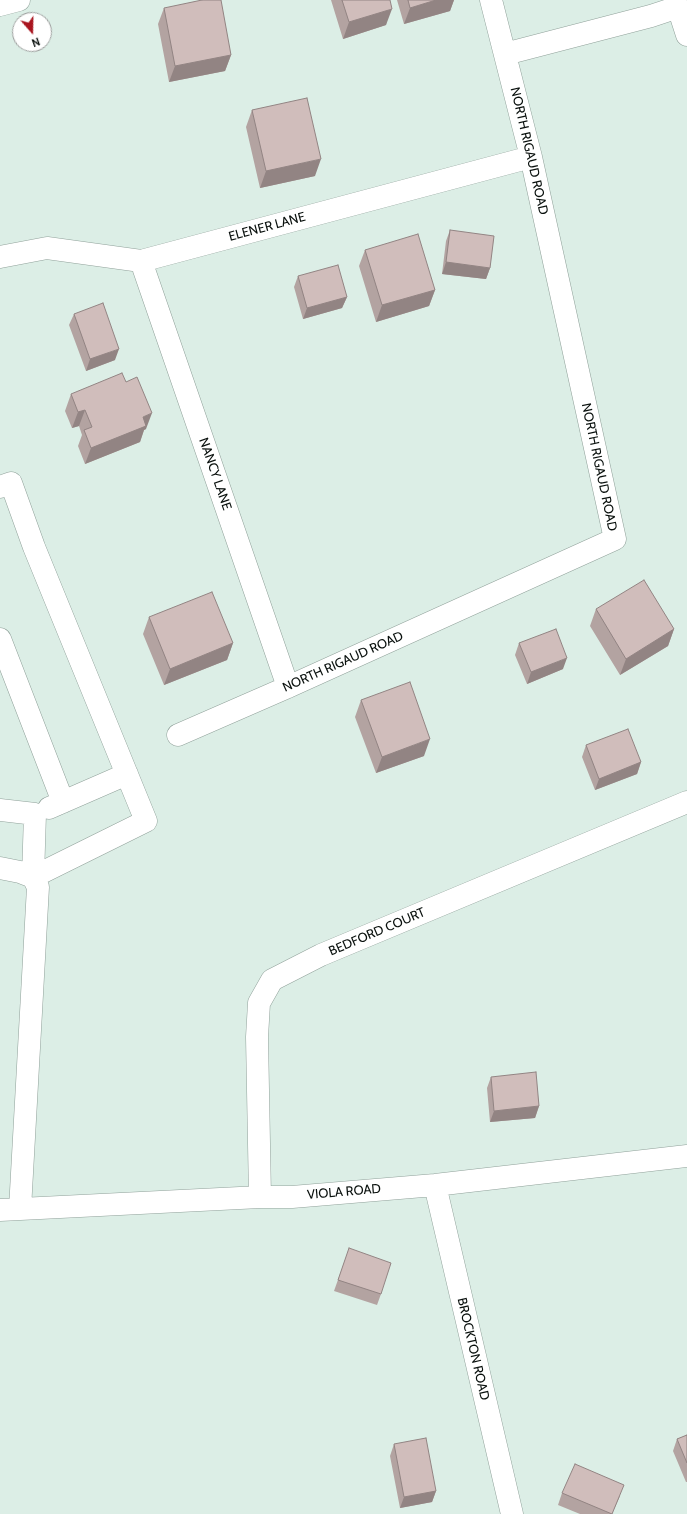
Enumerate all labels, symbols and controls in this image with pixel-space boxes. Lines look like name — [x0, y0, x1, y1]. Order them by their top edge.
north arrow — [12, 12, 52, 52]
text: N — [30, 34, 42, 50]
street label: NORTH RIGAUD ROAD — [507, 86, 551, 216]
street label: ELENER LANE — [227, 209, 307, 245]
street label: NORTH RIGAUD ROAD — [578, 402, 620, 532]
street label: NANCY LANE — [195, 436, 235, 512]
street label: NORTH RIGAUD ROAD — [280, 628, 406, 696]
street label: BEDFORD COURT — [326, 905, 428, 959]
street label: VIOLA ROAD — [307, 1181, 381, 1203]
street label: BROCKTON ROAD — [454, 1296, 492, 1402]

